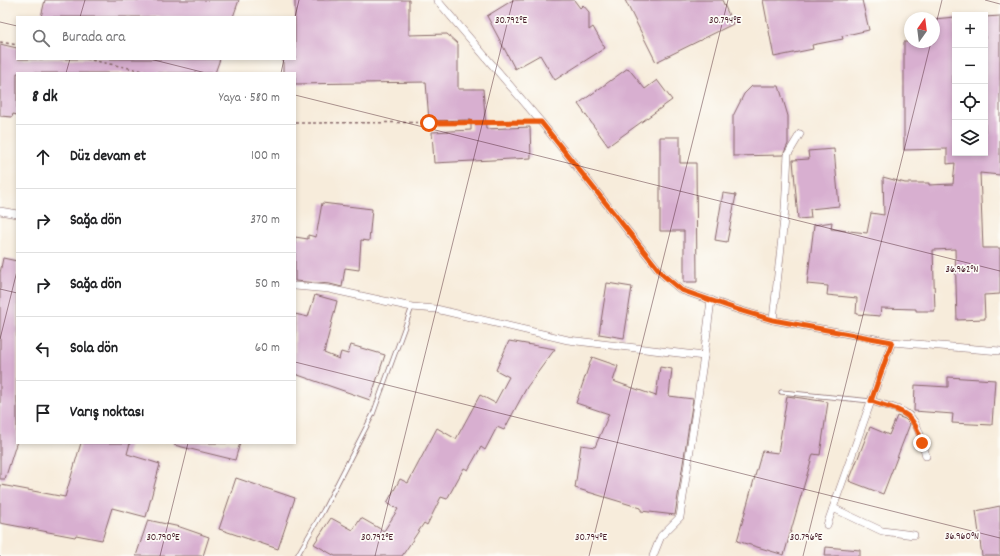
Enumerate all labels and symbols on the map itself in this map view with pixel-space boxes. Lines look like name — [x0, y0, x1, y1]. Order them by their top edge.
north arrow — [904, 12, 940, 48]
text: 30.792°E — [495, 14, 527, 28]
text: 30.794°E — [709, 14, 741, 28]
route start — [420, 114, 438, 132]
text: 36.962°N — [946, 263, 979, 277]
route end — [913, 434, 931, 452]
text: 36.960°N — [945, 530, 979, 544]
text: 30.790°E — [146, 531, 180, 545]
text: 30.792°E — [361, 531, 393, 545]
text: 30.794°E — [575, 531, 607, 545]
text: 30.796°E — [790, 531, 823, 545]

